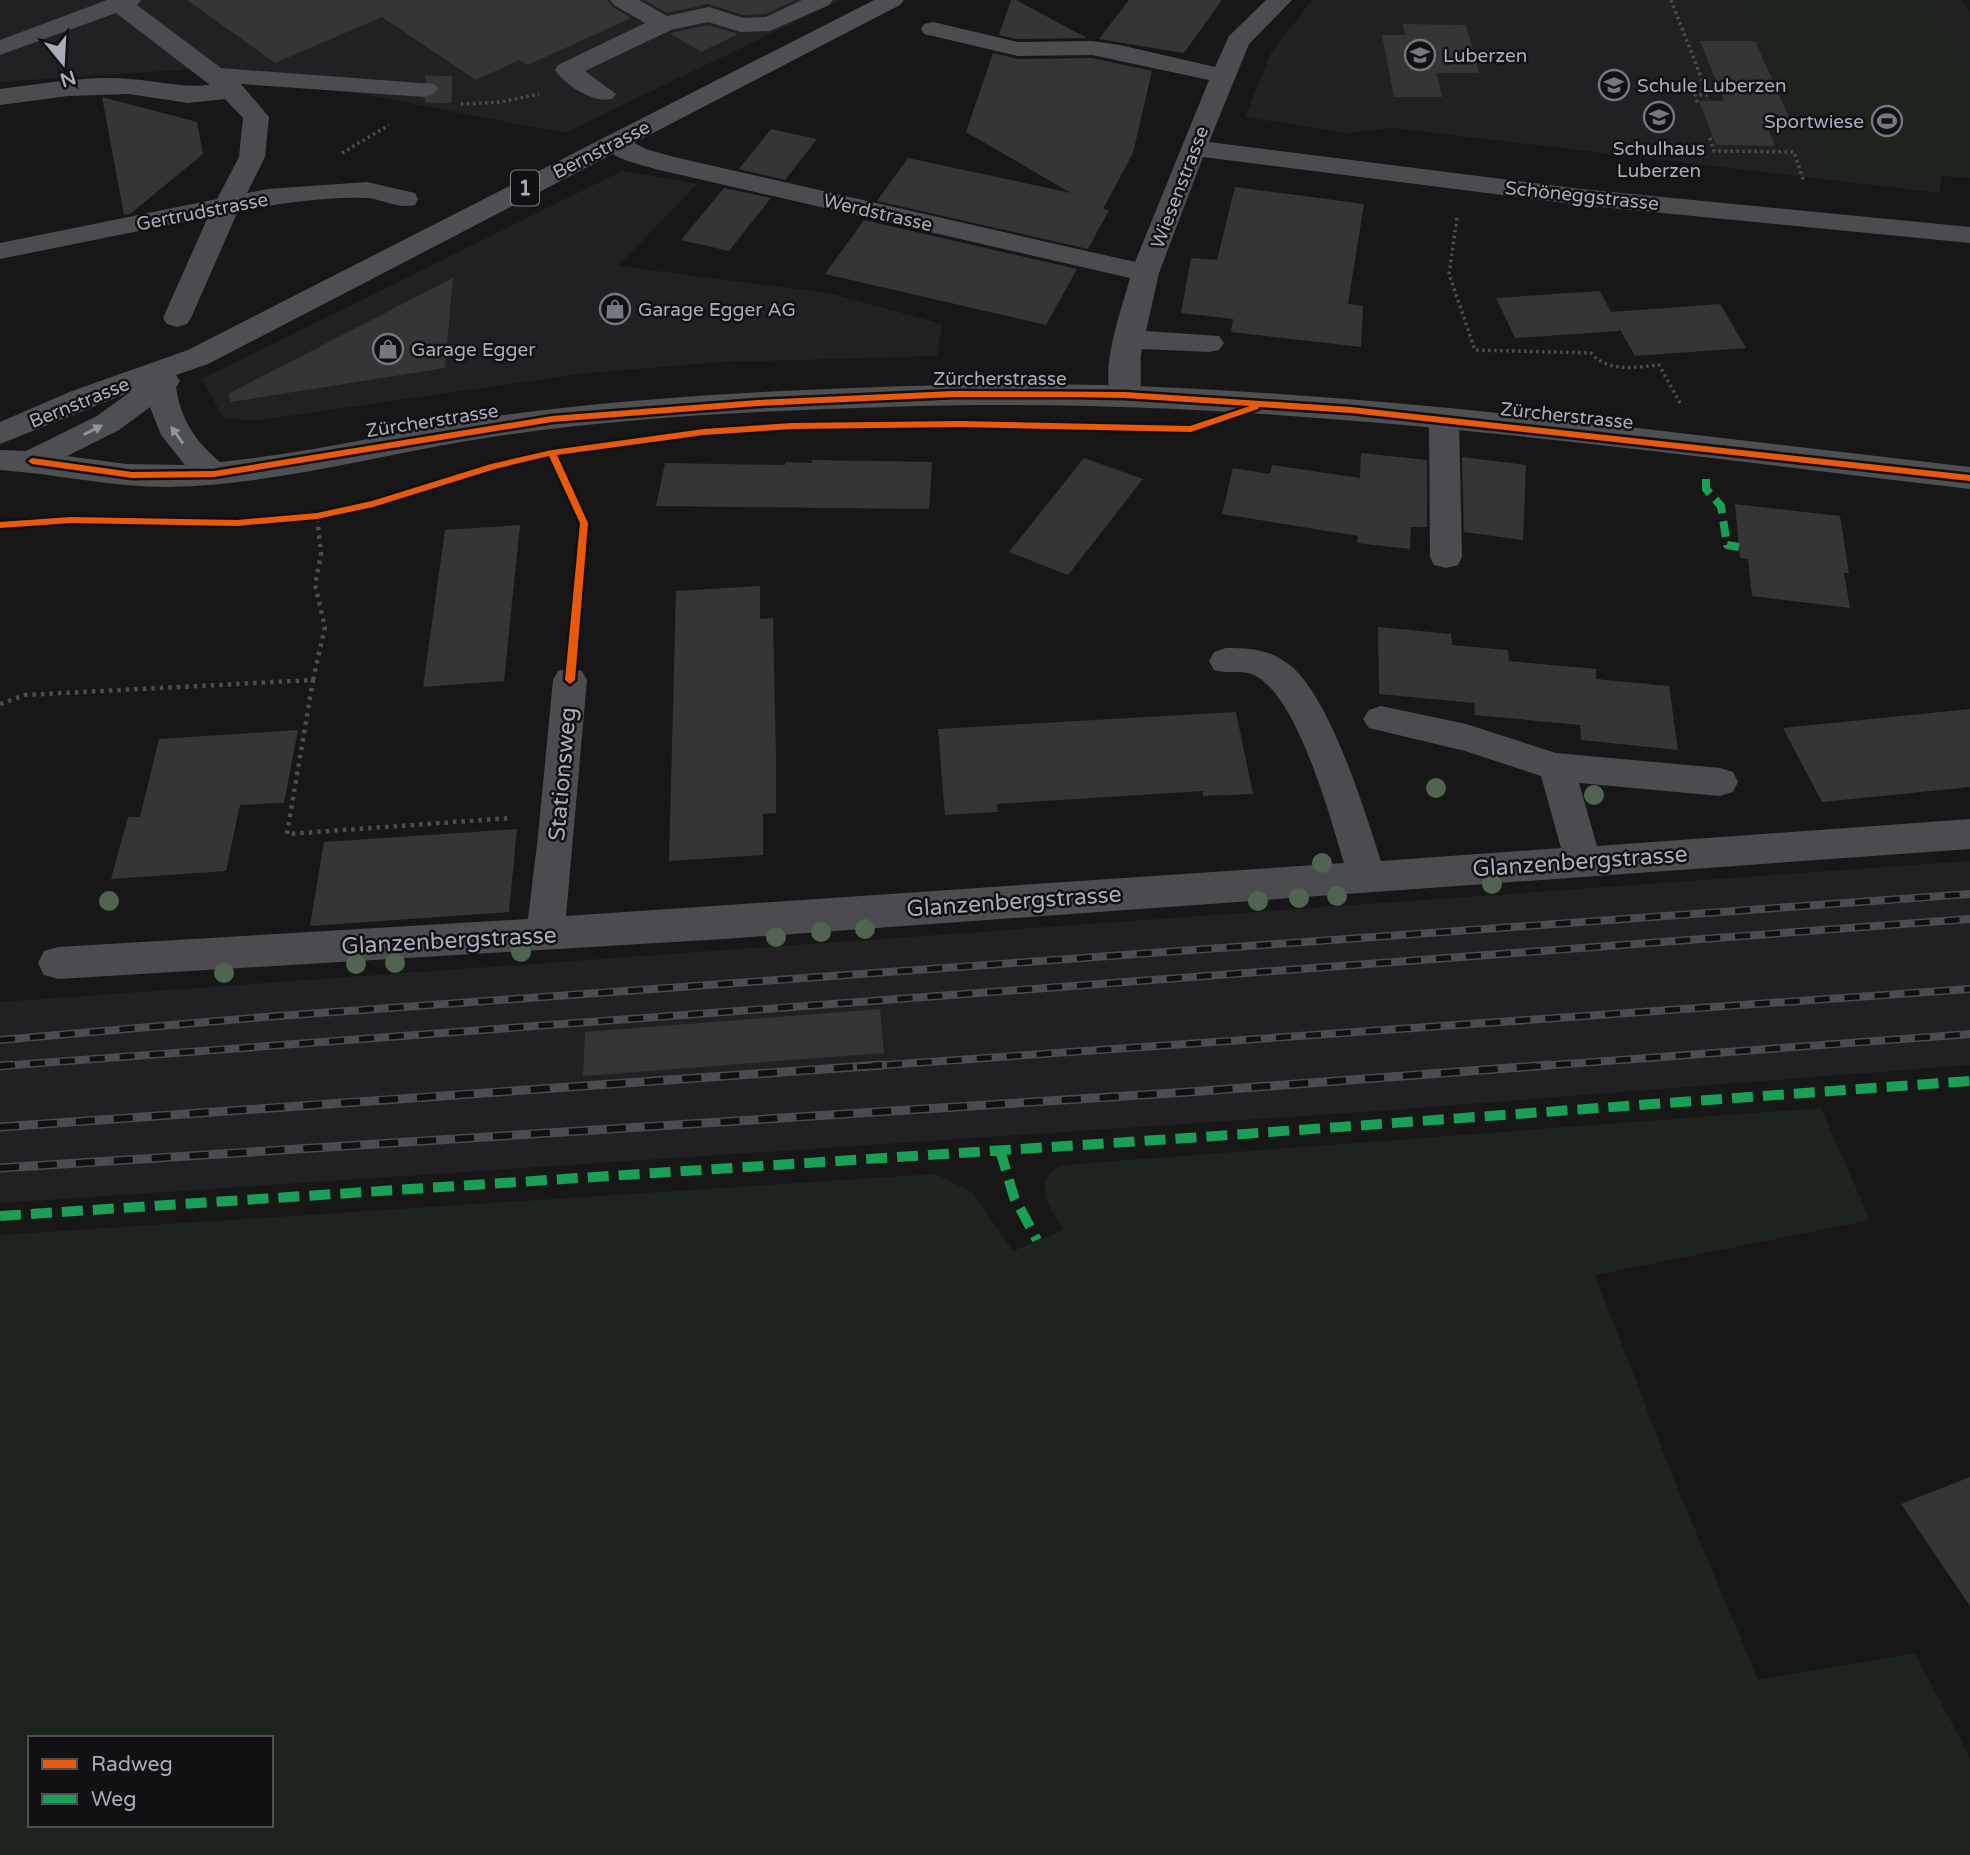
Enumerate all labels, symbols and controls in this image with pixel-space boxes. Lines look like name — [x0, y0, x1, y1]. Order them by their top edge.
north arrow — [28, 28, 98, 98]
school or university icon: Luberzen — [1403, 38, 1437, 72]
place label: Luberzen — [1443, 45, 1527, 67]
text: N — [57, 65, 79, 91]
school or university icon: Schule Luberzen — [1597, 68, 1631, 102]
place label: Schule Luberzen — [1637, 75, 1787, 97]
school or university icon: Schulhaus Luberzen — [1642, 100, 1676, 134]
sports icon: Sportwiese — [1870, 104, 1904, 138]
place label: Sportwiese — [1764, 111, 1864, 133]
street label: Bernstrasse — [549, 116, 654, 184]
street label: Wiesenstrasse — [1147, 123, 1213, 252]
place label: Schulhaus Luberzen — [1613, 138, 1705, 182]
road number: 1 — [511, 170, 539, 206]
street label: Schöneggstrasse — [1504, 177, 1660, 215]
street label: Gertrudstrasse — [134, 188, 270, 236]
street label: Werdstrasse — [821, 190, 934, 236]
shop icon: Garage Egger AG — [598, 292, 632, 326]
place label: Garage Egger AG — [638, 299, 796, 321]
shop icon: Garage Egger — [371, 332, 405, 366]
place label: Garage Egger — [411, 339, 536, 361]
street label: Zürcherstrasse — [933, 368, 1067, 390]
street label: Bernstrasse — [26, 373, 133, 433]
street label: Zürcherstrasse — [1499, 398, 1635, 434]
street label: Zürcherstrasse — [364, 400, 500, 442]
one-way arrow — [83, 425, 103, 436]
one-way arrow — [170, 426, 184, 444]
street label: Stationsweg — [543, 706, 583, 842]
street label: Glanzenbergstrasse — [1472, 841, 1689, 883]
street label: Glanzenbergstrasse — [906, 881, 1123, 923]
street label: Glanzenbergstrasse — [341, 921, 557, 961]
legend — [28, 1736, 273, 1827]
text: Radweg — [91, 1752, 173, 1777]
text: Weg — [91, 1787, 136, 1812]

